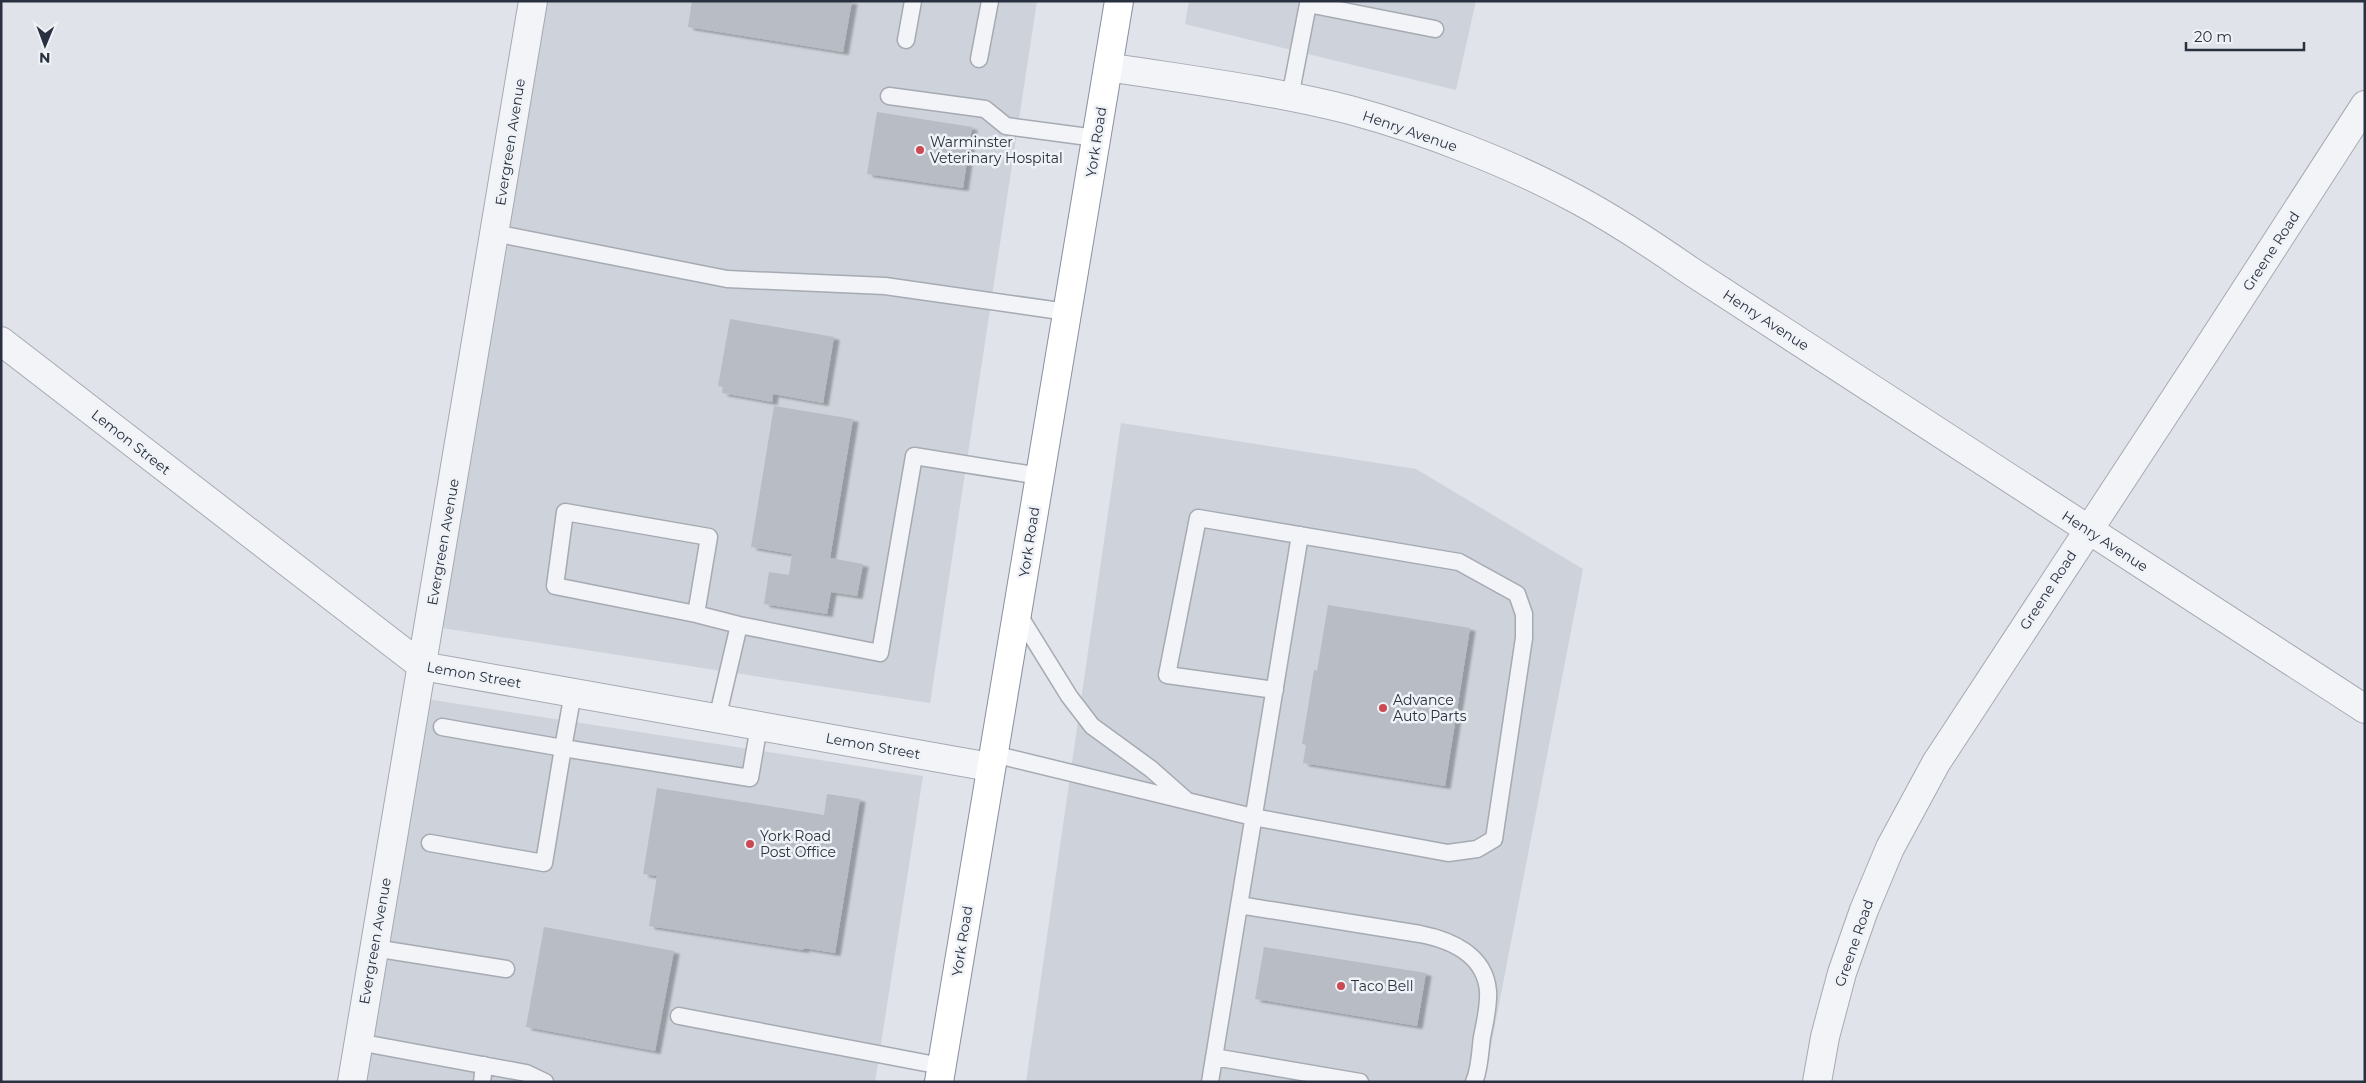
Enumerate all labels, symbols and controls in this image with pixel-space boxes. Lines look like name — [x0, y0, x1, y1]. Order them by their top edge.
north arrow — [20, 20, 70, 70]
scale bar — [2186, 20, 2304, 52]
text: 20 m — [2194, 27, 2232, 46]
text: N — [39, 49, 51, 67]
street label: Evergreen Avenue — [491, 77, 529, 207]
street label: York Road — [1082, 106, 1110, 178]
street label: Henry Avenue — [1360, 106, 1460, 156]
place label: Warminster Veterinary Hospital — [930, 133, 1063, 167]
marker: Warminster Veterinary Hospital — [914, 144, 926, 156]
street label: Greene Road — [2239, 208, 2303, 294]
street label: Henry Avenue — [1720, 286, 1812, 354]
street label: Lemon Street — [88, 405, 174, 479]
street label: Evergreen Avenue — [423, 477, 463, 607]
street label: York Road — [1015, 506, 1043, 578]
street label: Henry Avenue — [2059, 507, 2151, 575]
street label: Greene Road — [2016, 547, 2080, 633]
street label: Lemon Street — [425, 658, 523, 692]
place label: Advance Auto Parts — [1393, 691, 1467, 725]
marker: Advance Auto Parts — [1377, 702, 1389, 714]
street label: Lemon Street — [824, 729, 922, 763]
place label: York Road Post Office — [760, 827, 836, 861]
marker: York Road Post Office — [744, 838, 756, 850]
street label: Evergreen Avenue — [355, 876, 395, 1006]
street label: Greene Road — [1831, 897, 1877, 989]
street label: York Road — [948, 905, 976, 977]
place label: Taco Bell — [1351, 977, 1414, 995]
marker: Taco Bell — [1335, 980, 1347, 992]

